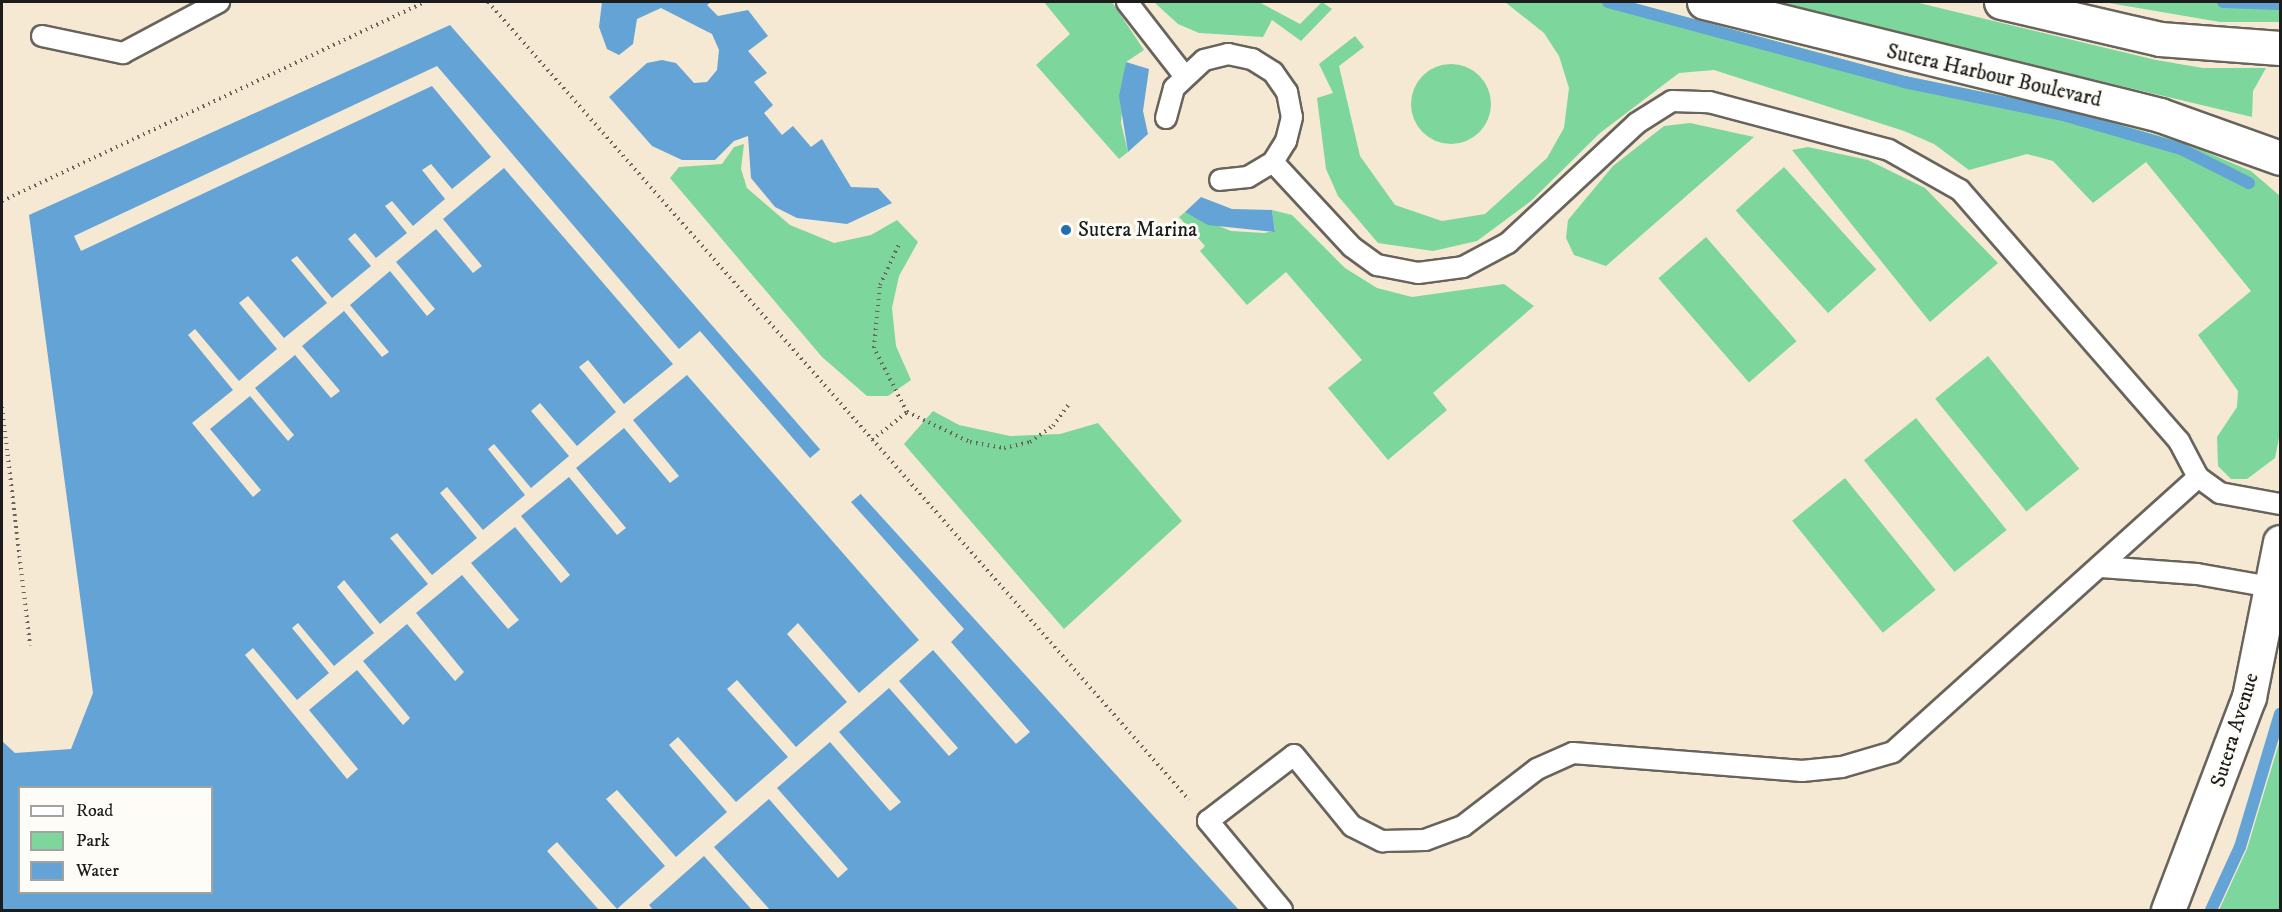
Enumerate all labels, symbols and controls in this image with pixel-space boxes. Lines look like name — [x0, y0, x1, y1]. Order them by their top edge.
street label: Sutera Harbour Boulevard — [1884, 39, 2104, 113]
place label: Sutera Marina — [1078, 217, 1197, 243]
marker: Sutera Marina — [1059, 223, 1073, 237]
street label: Sutera Avenue — [2206, 670, 2264, 790]
legend — [18, 786, 213, 894]
text: Road — [76, 800, 113, 822]
text: Park — [76, 830, 110, 852]
text: Water — [76, 860, 119, 882]

